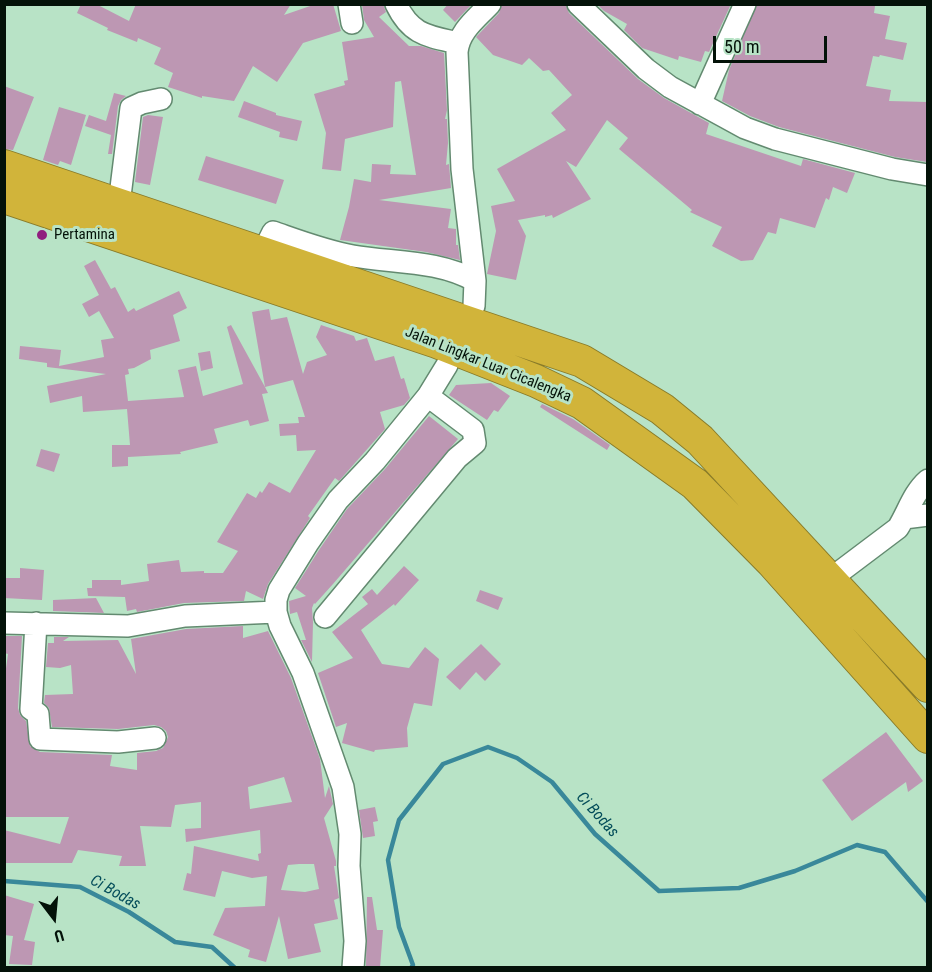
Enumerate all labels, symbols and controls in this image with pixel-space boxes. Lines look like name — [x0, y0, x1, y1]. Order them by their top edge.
scale bar — [716, 24, 830, 62]
text: 50 m — [724, 36, 759, 57]
place label: Pertamina — [54, 226, 115, 244]
marker: Pertamina — [35, 228, 49, 242]
street label: Jalan Lingkar Luar Cicalengka — [402, 323, 574, 407]
water label: Ci Bodas — [572, 788, 622, 842]
water label: Ci Bodas — [87, 871, 143, 915]
north arrow — [24, 888, 84, 948]
text: U — [52, 925, 66, 946]

